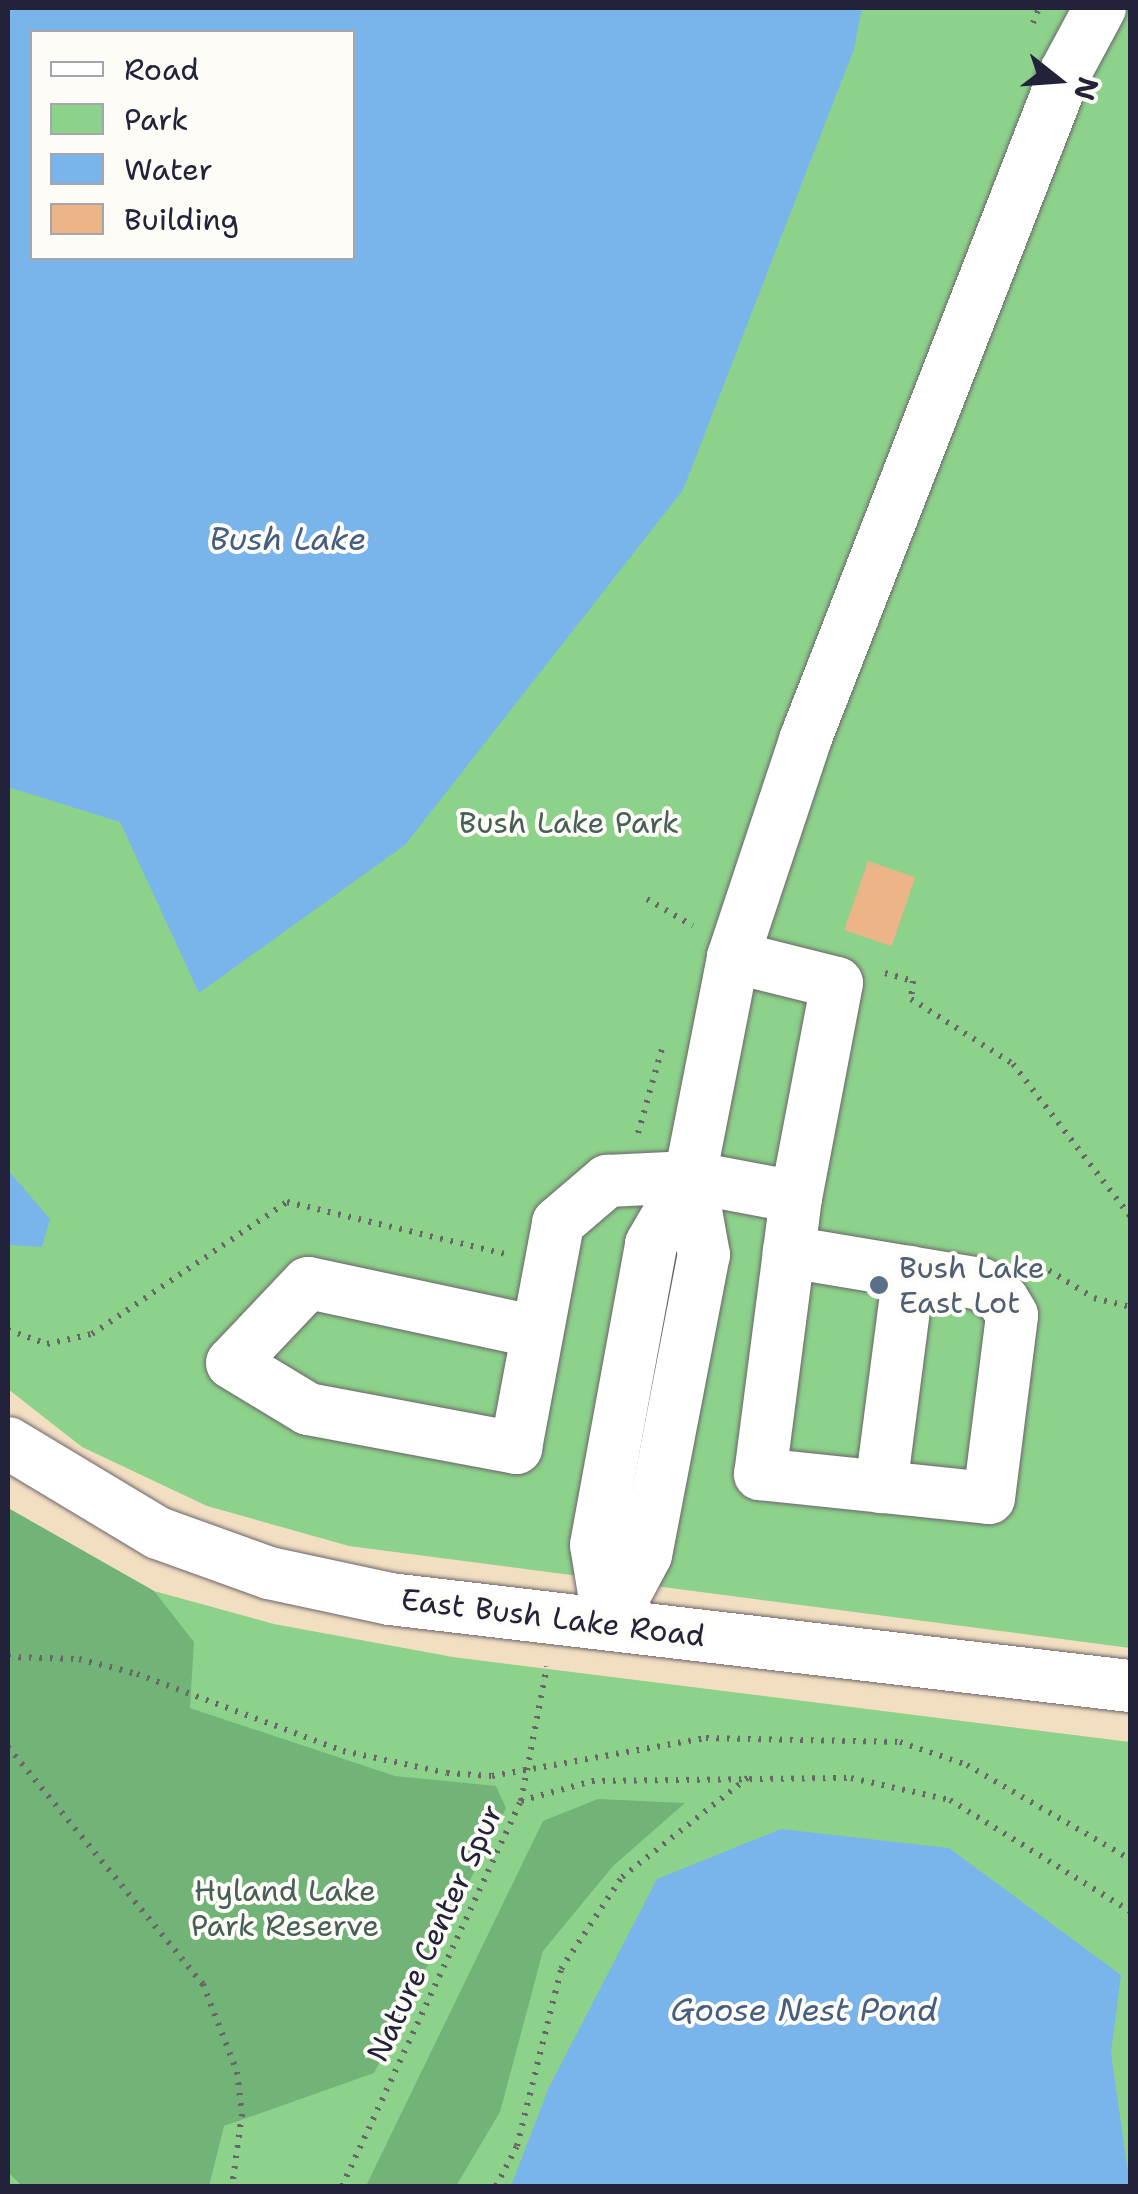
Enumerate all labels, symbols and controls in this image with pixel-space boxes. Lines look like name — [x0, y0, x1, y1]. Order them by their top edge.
legend — [30, 30, 355, 260]
north arrow — [1008, 30, 1108, 130]
text: Road — [124, 49, 199, 90]
text: N — [1065, 73, 1108, 105]
text: Park — [124, 99, 188, 140]
text: Water — [124, 149, 213, 190]
text: Building — [124, 199, 239, 240]
water label: Bush Lake — [210, 520, 366, 558]
park label: Bush Lake Park — [459, 805, 679, 841]
place label: Bush Lake East Lot — [899, 1250, 1045, 1320]
marker: Bush Lake East Lot — [868, 1274, 890, 1296]
street label: East Bush Lake Road — [399, 1582, 707, 1654]
street label: Nature Center Spur — [360, 1799, 510, 2067]
park label: Hyland Lake Park Reserve — [191, 1873, 379, 1944]
water label: Goose Nest Pond — [671, 1991, 937, 2029]

